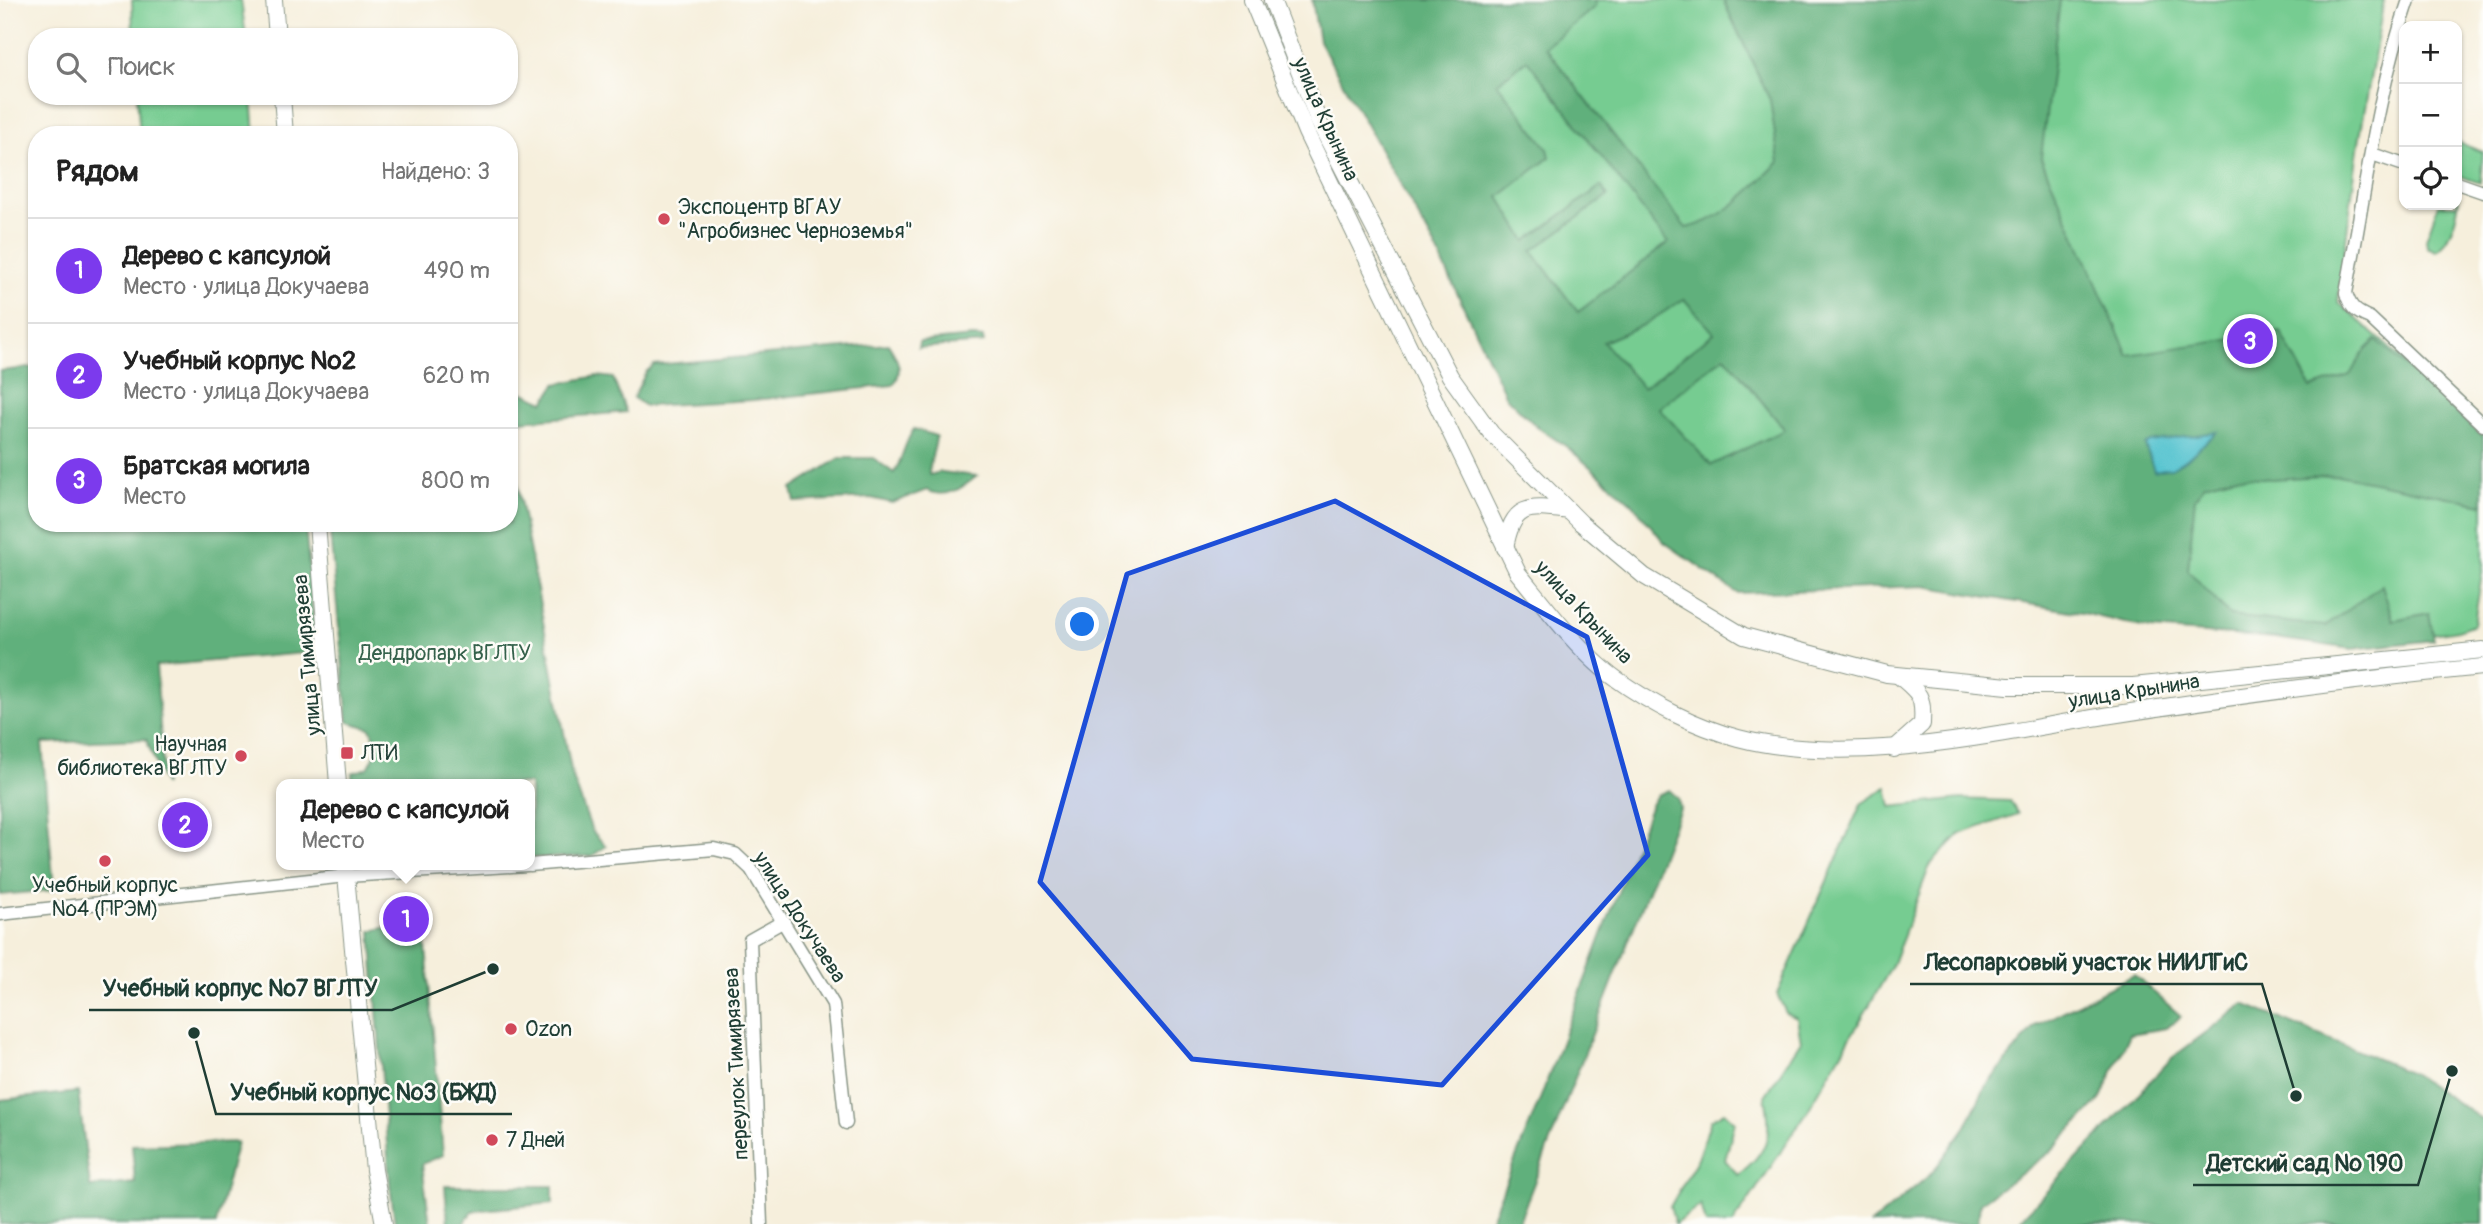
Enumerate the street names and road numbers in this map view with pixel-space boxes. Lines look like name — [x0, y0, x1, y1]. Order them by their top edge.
street label: улица Крынина — [1286, 52, 1365, 185]
street label: улица Крынина — [1528, 554, 1639, 670]
street label: улица Тимирязева — [287, 573, 328, 738]
street label: улица Крынина — [2066, 668, 2202, 715]
street label: улица Докучаева — [746, 846, 852, 988]
street label: переулок Тимирязева — [718, 967, 755, 1161]

